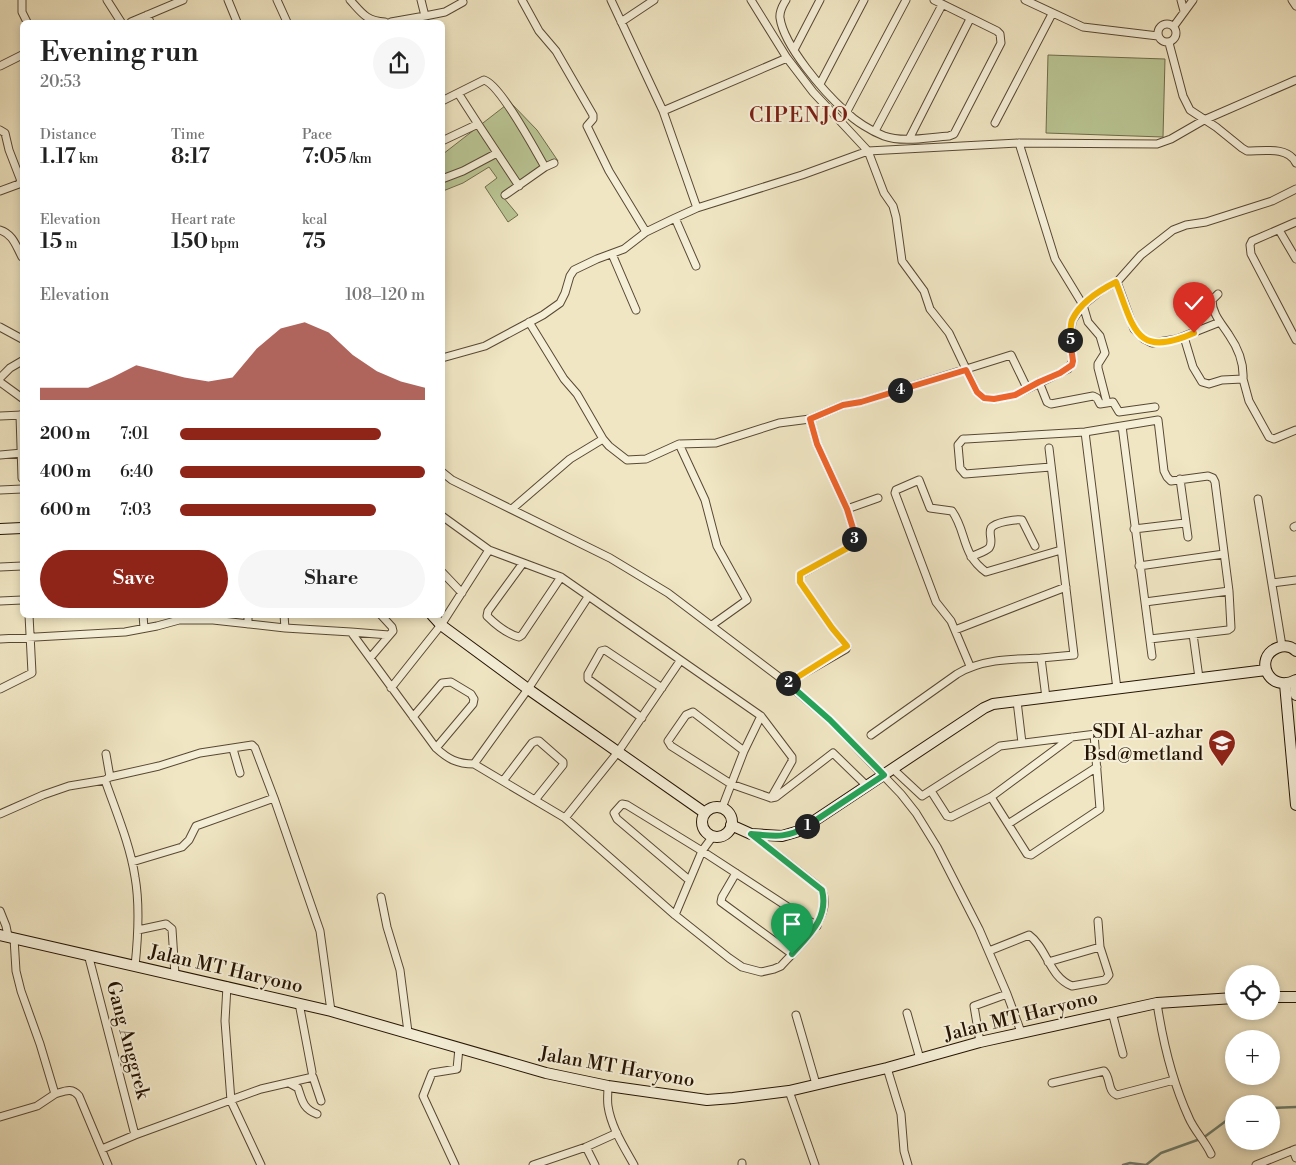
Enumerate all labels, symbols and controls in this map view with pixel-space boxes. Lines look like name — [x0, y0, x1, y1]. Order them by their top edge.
text: Evening run — [40, 35, 199, 70]
button: share — [373, 37, 425, 89]
text: 20:53 — [40, 72, 81, 92]
district label: CIPENJO — [749, 103, 849, 129]
text: Distance — [40, 126, 97, 144]
text: Time — [171, 126, 205, 144]
text: Pace — [302, 126, 332, 144]
text: 1.17 — [40, 144, 76, 170]
text: 8:17 — [171, 144, 210, 170]
text: 7:05 — [302, 144, 347, 170]
text: km — [76, 150, 98, 168]
text: /km — [347, 150, 372, 168]
text: Elevation — [40, 211, 101, 229]
text: Heart rate — [171, 211, 236, 229]
text: kcal — [302, 211, 327, 229]
text: 15 — [40, 229, 62, 255]
text: 150 — [171, 229, 208, 255]
text: 75 — [302, 229, 326, 255]
text: m — [62, 235, 77, 253]
text: bpm — [208, 235, 239, 253]
pin — [1173, 282, 1215, 333]
text: Elevation — [40, 285, 109, 305]
text: 108–120 m — [345, 285, 425, 305]
icon: check — [1180, 289, 1208, 317]
pin: 5 — [1058, 328, 1082, 352]
text: 5 — [1066, 331, 1075, 349]
pin: 4 — [888, 378, 912, 402]
text: 4 — [896, 381, 905, 399]
text: 200 m — [40, 424, 90, 444]
text: 7:01 — [120, 424, 149, 444]
text: 400 m — [40, 462, 91, 482]
text: 6:40 — [120, 462, 153, 482]
text: 600 m — [40, 500, 90, 520]
text: 7:03 — [120, 500, 151, 520]
pin: 3 — [842, 526, 866, 552]
text: 3 — [850, 530, 859, 548]
button: Save — [40, 550, 228, 608]
button: Share — [238, 550, 425, 608]
pin: 2 — [776, 670, 800, 696]
text: 2 — [784, 674, 793, 692]
place label: SDI Al-azhar Bsd@metland — [1083, 720, 1203, 766]
school or university icon: SDI Al-azhar Bsd@metland — [1207, 728, 1237, 767]
pin: 1 — [794, 814, 820, 838]
text: 1 — [804, 817, 811, 835]
pin — [771, 903, 813, 954]
icon: arrive — [778, 910, 806, 938]
street label: Jalan MT Haryono — [146, 939, 305, 998]
map controls — [1225, 965, 1280, 1150]
button: locate — [1225, 965, 1280, 1020]
street label: Gang Anggrek — [101, 979, 155, 1102]
street label: Jalan MT Haryono — [941, 985, 1100, 1047]
button: + — [1225, 1030, 1280, 1085]
street label: Jalan MT Haryono — [536, 1041, 697, 1092]
button: − — [1225, 1095, 1280, 1150]

